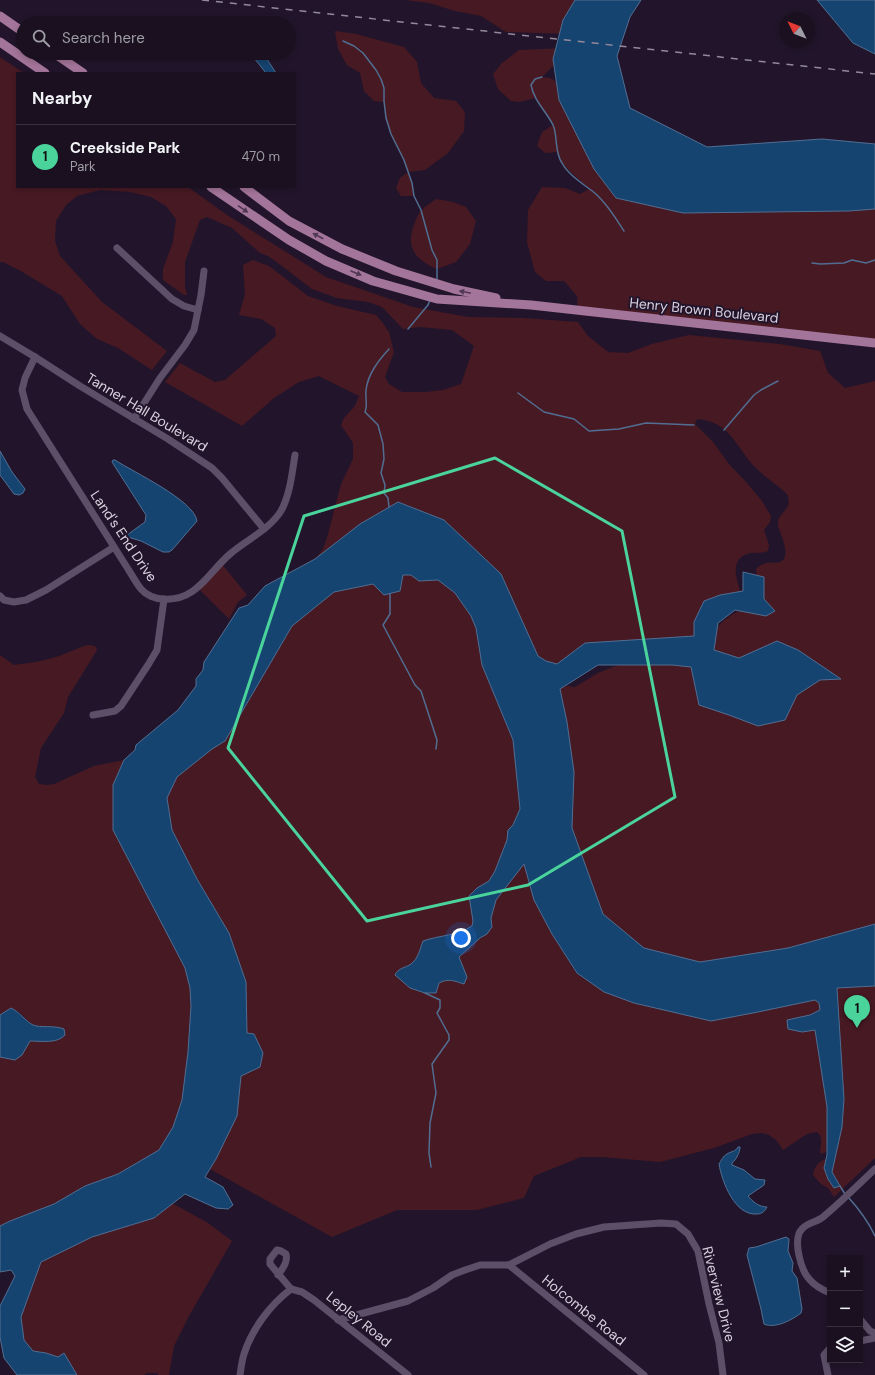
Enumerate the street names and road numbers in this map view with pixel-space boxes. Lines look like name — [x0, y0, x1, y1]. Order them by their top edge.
street label: Henry Brown Boulevard — [628, 293, 780, 327]
street label: Tanner Hall Boulevard — [83, 369, 211, 455]
street label: Land's End Drive — [87, 487, 161, 585]
street label: Riverview Drive — [698, 1244, 740, 1344]
street label: Holcombe Road — [538, 1271, 630, 1349]
street label: Lepley Road — [323, 1287, 395, 1351]

